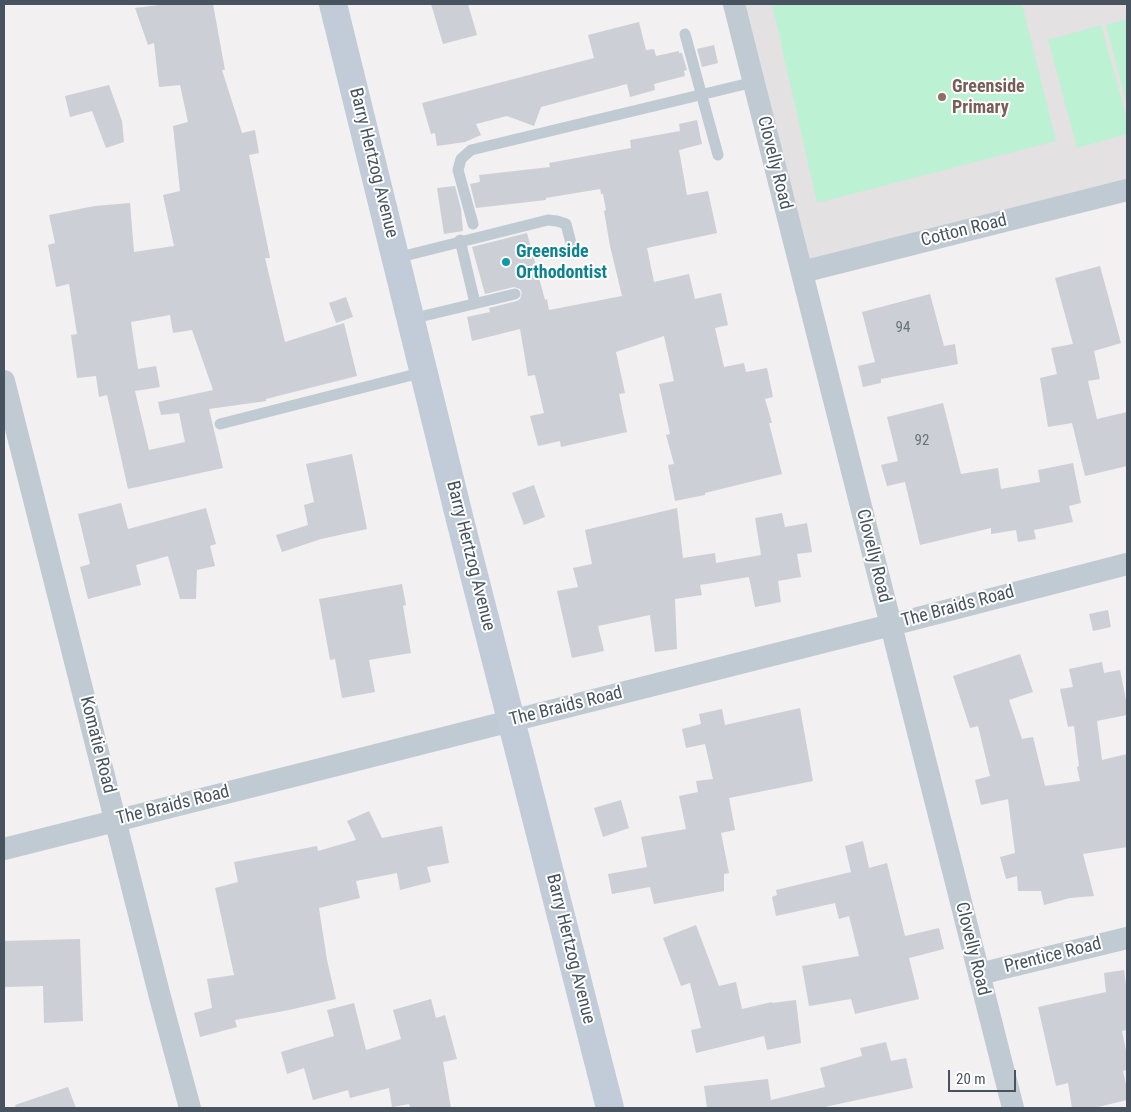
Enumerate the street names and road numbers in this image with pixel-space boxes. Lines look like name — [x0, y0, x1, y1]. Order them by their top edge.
street label: Barry Hertzog Avenue — [344, 86, 402, 240]
street label: Clovelly Road — [752, 114, 796, 212]
street label: Cotton Road — [919, 210, 1009, 252]
street label: Barry Hertzog Avenue — [441, 479, 499, 633]
street label: Clovelly Road — [851, 507, 895, 605]
street label: The Braids Road — [899, 582, 1017, 632]
street label: The Braids Road — [507, 683, 625, 731]
street label: Komatie Road — [75, 694, 119, 796]
street label: The Braids Road — [114, 782, 232, 830]
street label: Barry Hertzog Avenue — [541, 872, 599, 1026]
street label: Clovelly Road — [950, 900, 994, 998]
street label: Prentice Road — [1002, 934, 1104, 978]

